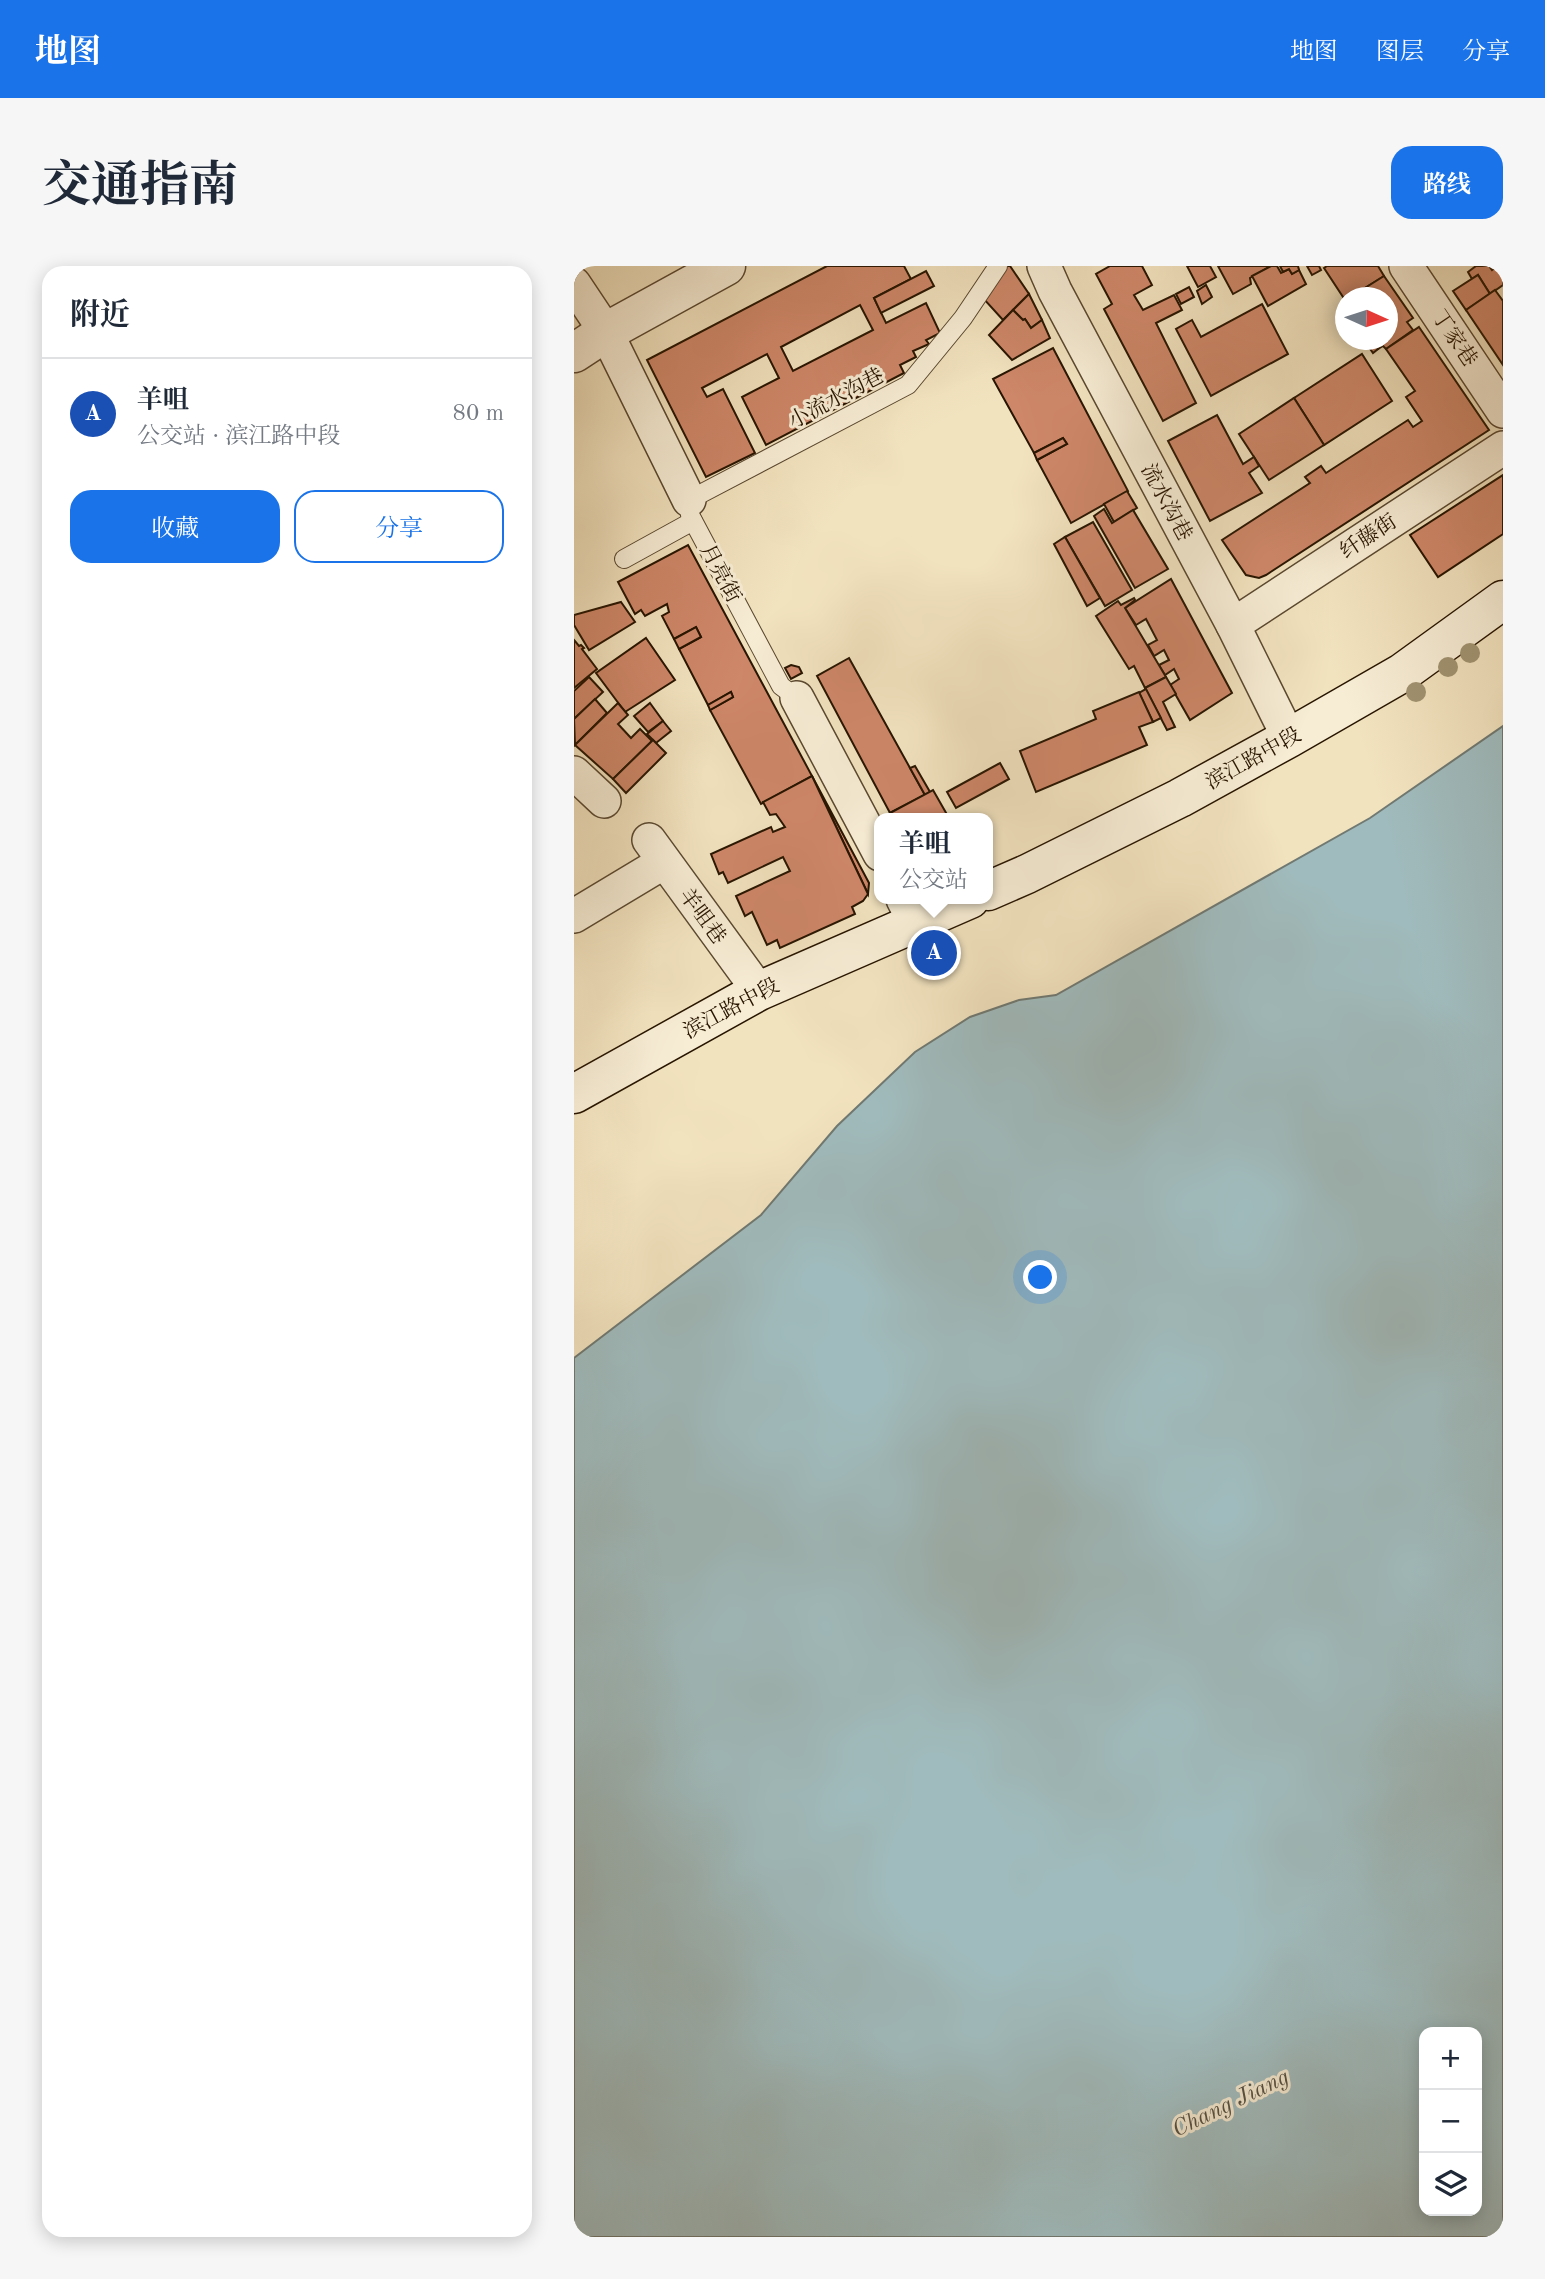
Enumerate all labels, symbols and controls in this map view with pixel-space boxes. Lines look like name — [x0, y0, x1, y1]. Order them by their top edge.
text: 地图 — [35, 37, 101, 70]
text: 地图 — [1290, 41, 1338, 65]
text: 图层 — [1376, 41, 1424, 65]
text: 分享 — [1462, 41, 1510, 65]
button: 路线 — [1391, 146, 1503, 219]
text: 交通指南 — [42, 164, 238, 213]
north arrow — [1335, 287, 1398, 350]
text: 附近 — [70, 301, 130, 331]
street label: 丁家巷 — [1427, 306, 1482, 371]
street label: 小流水沟巷 — [784, 364, 888, 433]
text: 羊咀 — [137, 388, 189, 414]
text: A — [84, 402, 102, 425]
text: 80 m — [453, 402, 504, 425]
text: 公交站 · 滨江路中段 — [137, 425, 340, 448]
street label: 流水沟巷 — [1137, 460, 1196, 545]
button: 收藏 — [70, 490, 280, 563]
button: 分享 — [294, 490, 504, 563]
street label: 纤藤街 — [1336, 510, 1401, 563]
street label: 月亮街 — [696, 540, 746, 606]
street label: 滨江路中段 — [1202, 723, 1305, 794]
popup — [874, 813, 993, 904]
text: 羊咀 — [899, 832, 951, 858]
text: 公交站 — [899, 869, 968, 892]
street label: 羊咀巷 — [675, 884, 730, 949]
pin: A — [911, 927, 957, 979]
street label: 滨江路中段 — [679, 974, 783, 1043]
your location — [1023, 1260, 1057, 1294]
map controls — [1419, 2027, 1482, 2216]
button: + — [1419, 2027, 1482, 2090]
water label: Chang Jiang — [1169, 2065, 1293, 2142]
button: − — [1419, 2090, 1482, 2153]
button: layers — [1419, 2153, 1482, 2216]

